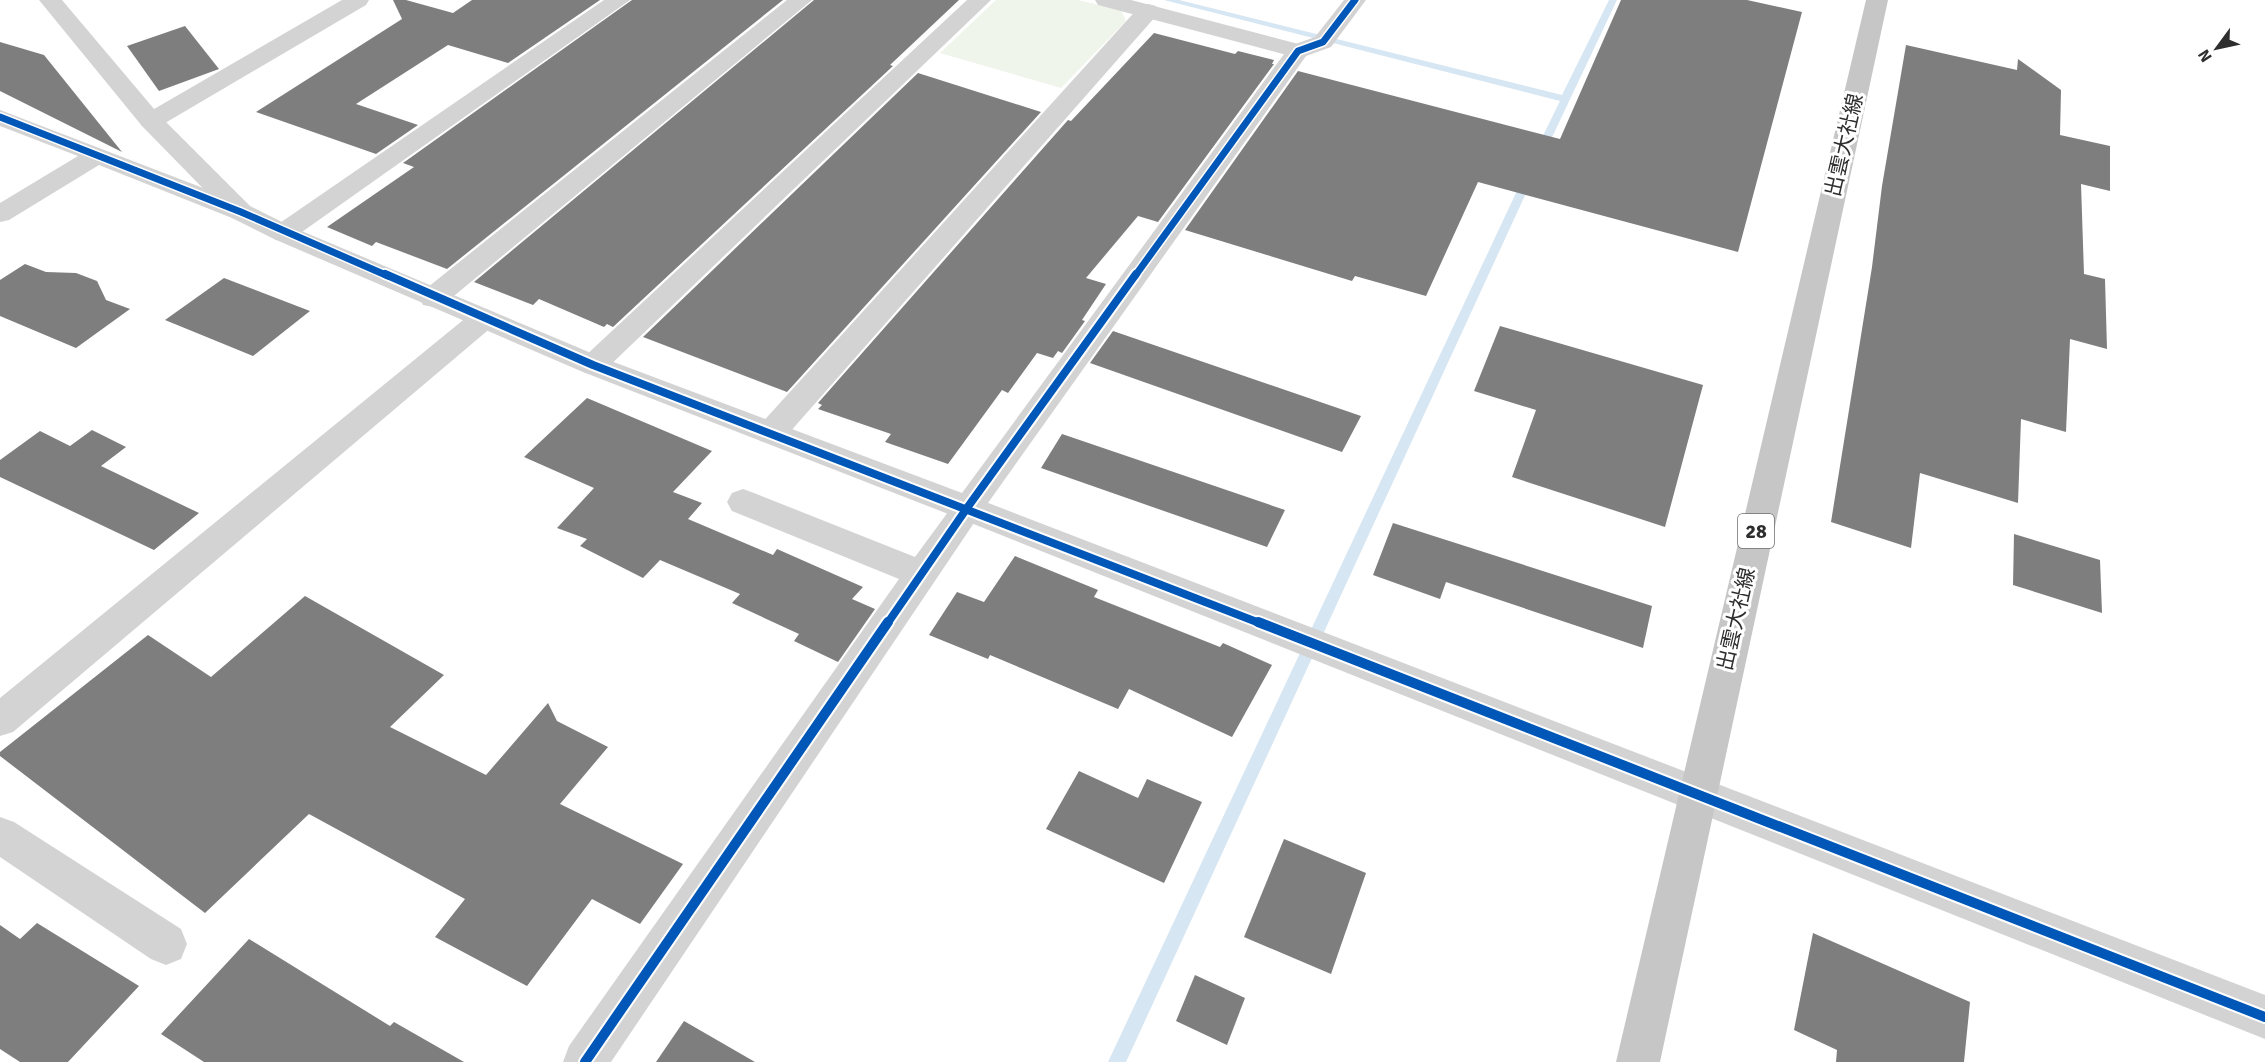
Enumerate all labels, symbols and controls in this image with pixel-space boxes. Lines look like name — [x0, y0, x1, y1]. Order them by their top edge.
north arrow — [2187, 18, 2247, 78]
text: N — [2194, 46, 2217, 66]
street label: 出雲大社線 — [1820, 91, 1868, 199]
road number: 28 — [1738, 514, 1774, 548]
street label: 出雲大社線 — [1712, 565, 1760, 673]

